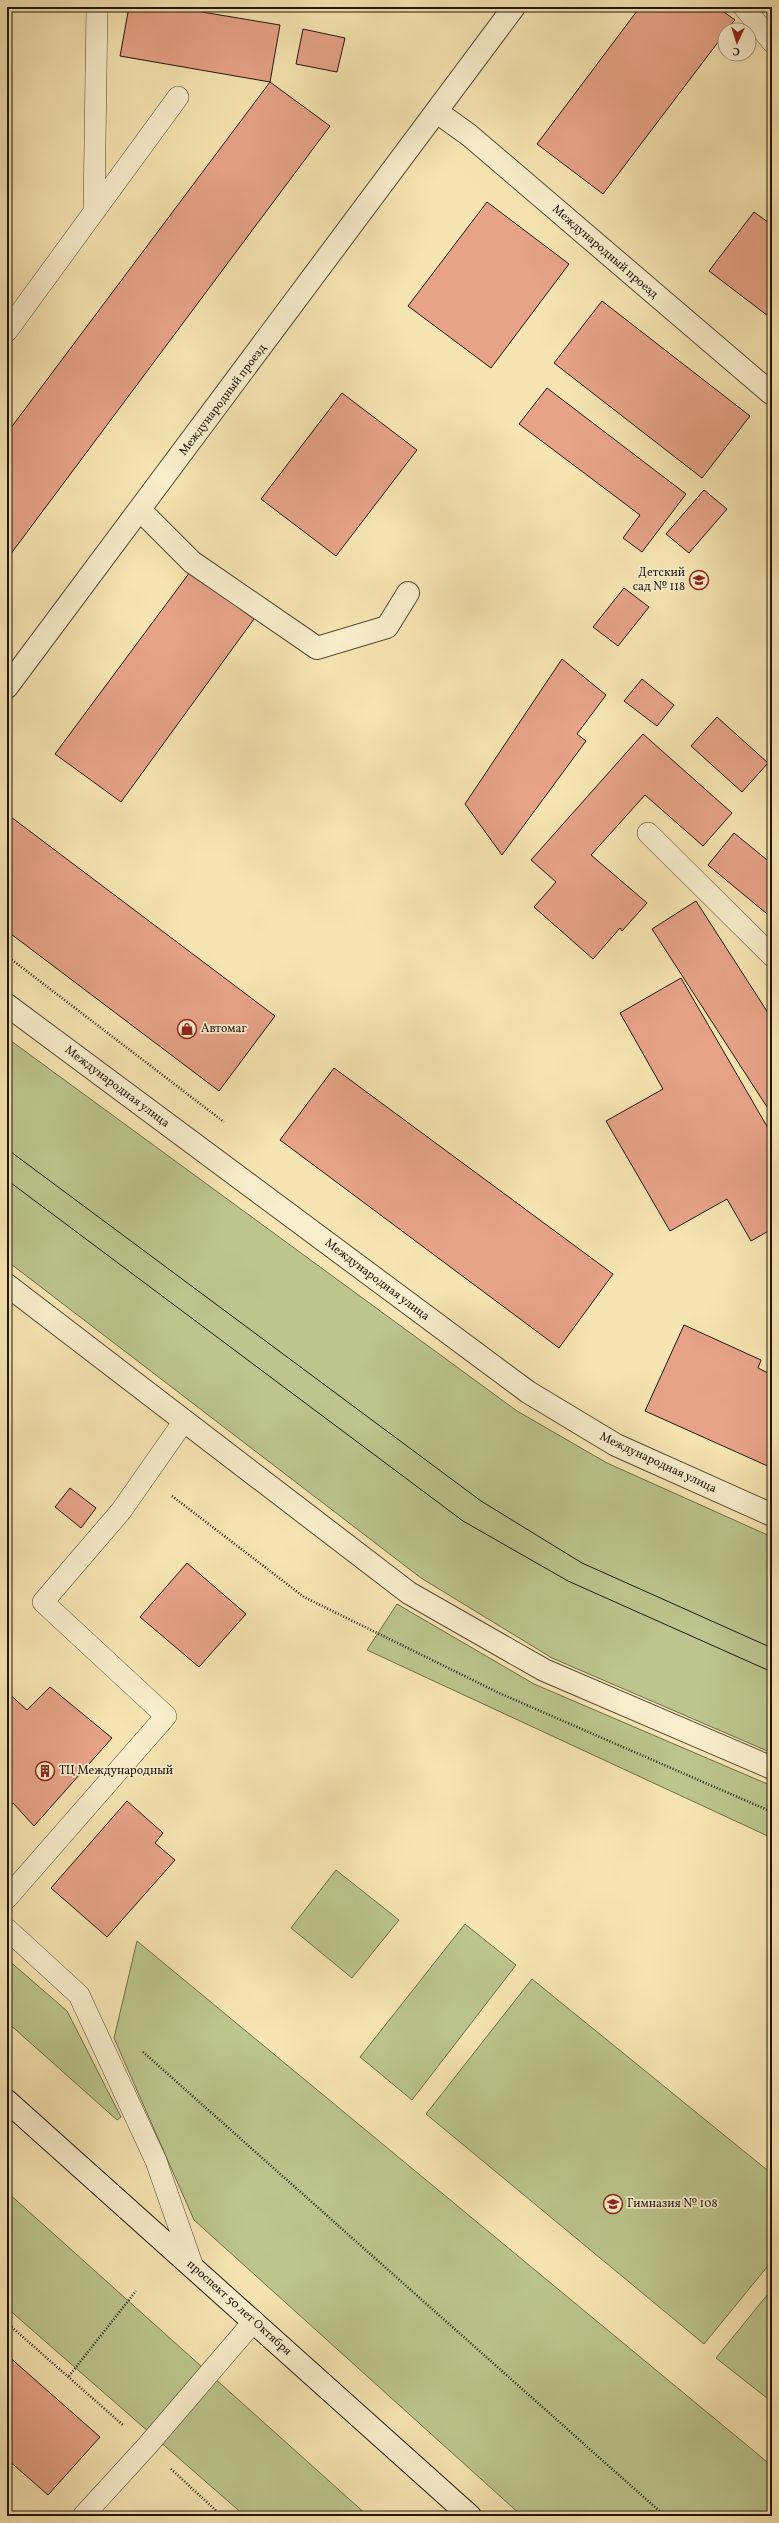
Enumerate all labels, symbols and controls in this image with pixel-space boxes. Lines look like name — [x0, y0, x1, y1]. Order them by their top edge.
north arrow — [717, 22, 757, 62]
text: С — [732, 43, 740, 58]
street label: Международный проезд — [549, 201, 662, 303]
street label: Международный проезд — [176, 341, 270, 459]
place label: Детский сад № 118 — [633, 565, 685, 595]
school or university icon: Детский сад № 118 — [688, 569, 710, 591]
shop icon: Автомаг — [176, 1018, 198, 1040]
place label: Автомаг — [201, 1021, 248, 1037]
street label: Международная улица — [61, 1042, 173, 1132]
street label: Международная улица — [321, 1235, 433, 1325]
street label: Международная улица — [597, 1429, 719, 1497]
building icon: ТЦ Международный — [34, 1760, 56, 1782]
place label: ТЦ Международный — [59, 1763, 173, 1779]
school or university icon: Гимназия № 108 — [602, 2193, 624, 2215]
place label: Гимназия № 108 — [627, 2196, 718, 2212]
street label: проспект 50 лет Октября — [183, 2257, 295, 2359]

